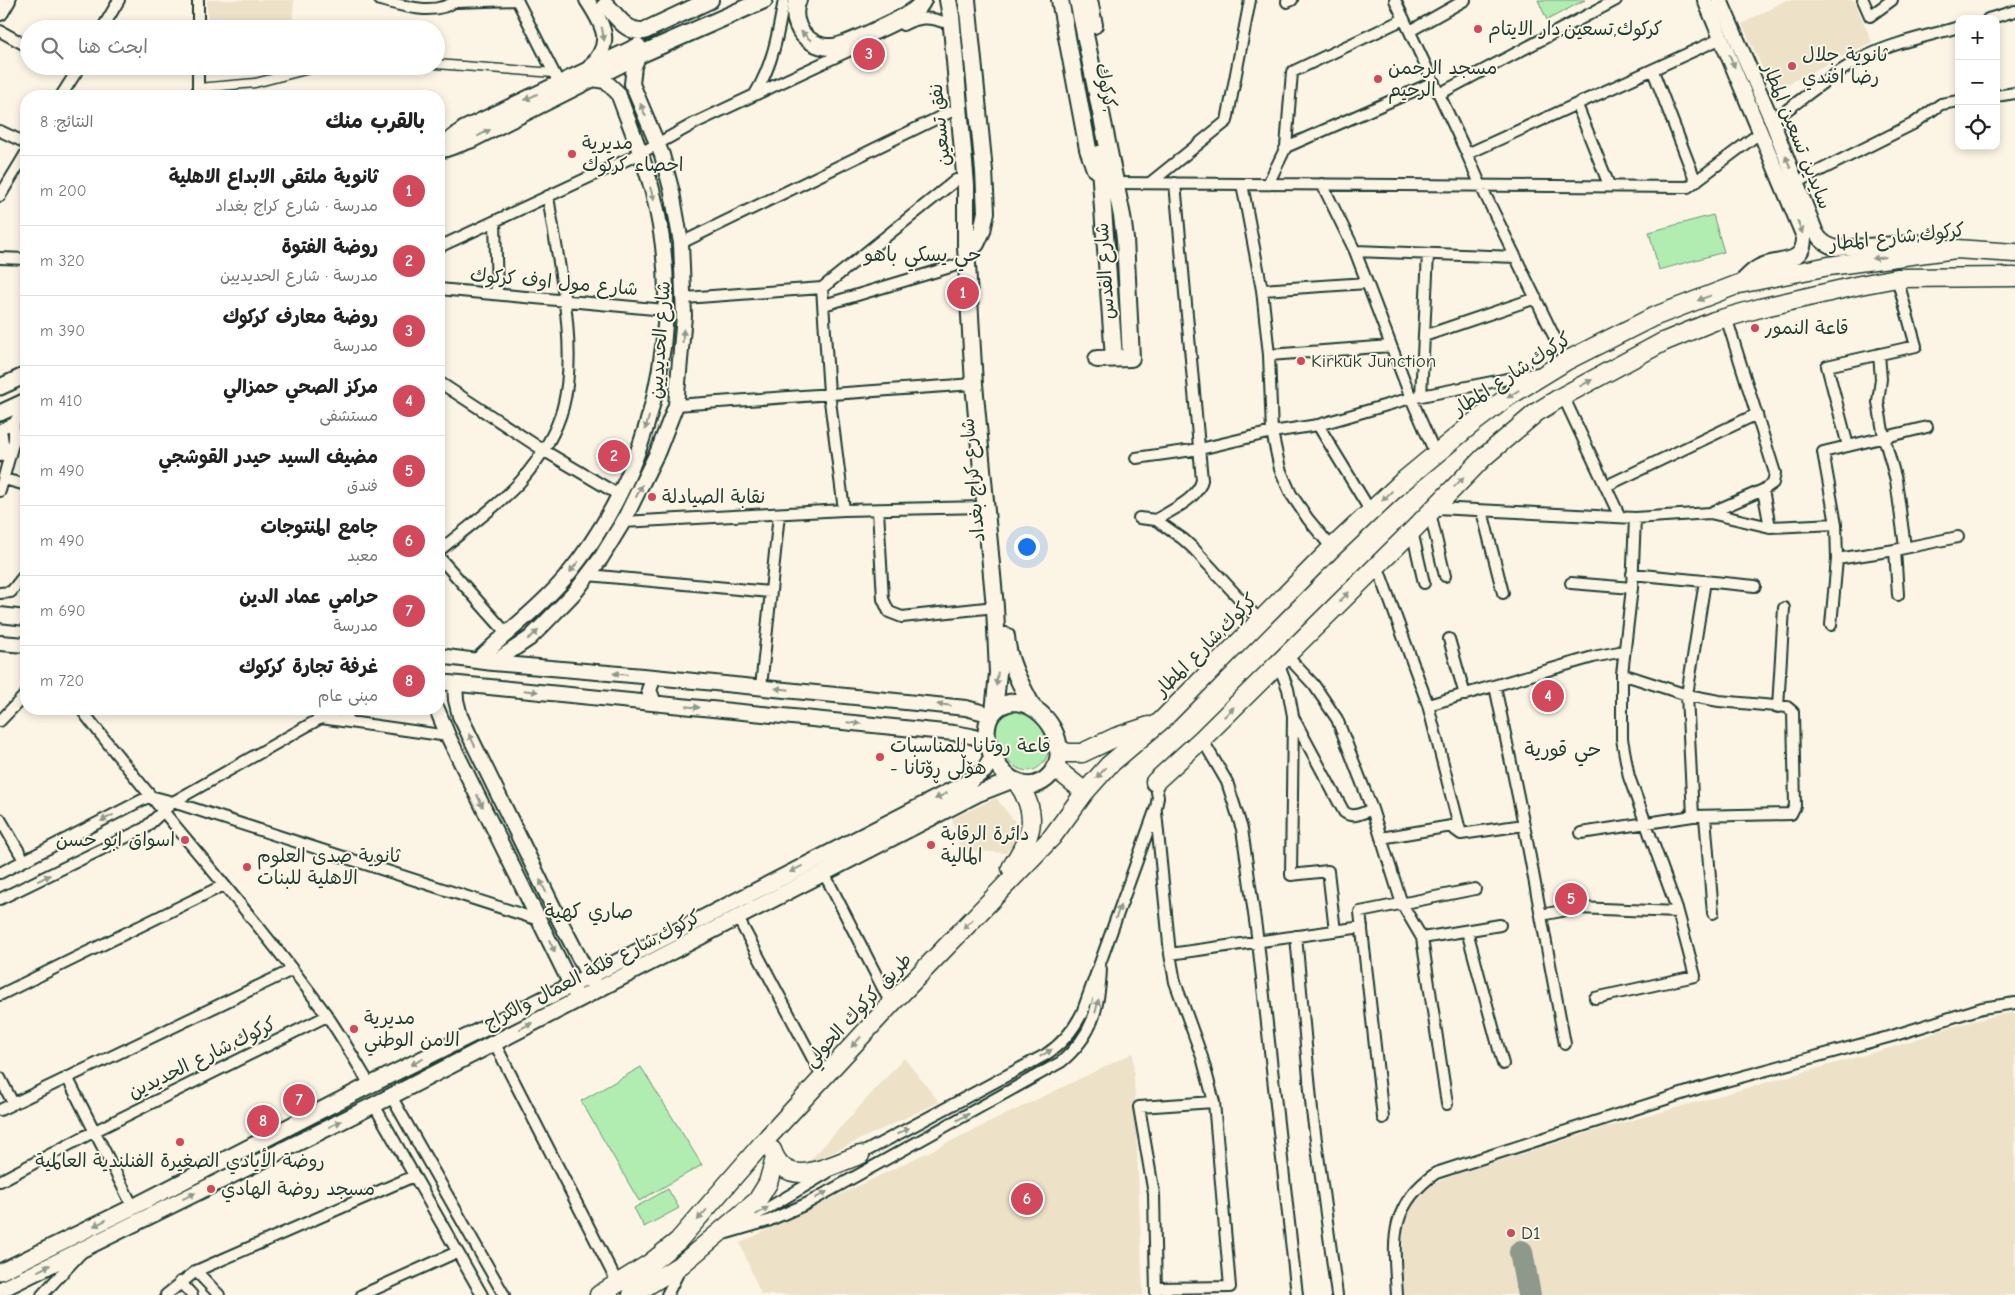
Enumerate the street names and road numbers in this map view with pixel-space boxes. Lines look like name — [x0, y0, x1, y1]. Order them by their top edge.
street label: سايدين تسعين المطار — [1757, 58, 1836, 212]
street label: كركوك, — [1090, 61, 1121, 113]
street label: نفق تسعين — [925, 83, 955, 167]
street label: كركوك,شارع المطار — [1826, 219, 1966, 257]
street label: شارع القدس — [1091, 222, 1121, 320]
street label: شارع مول اوف كركوك — [469, 264, 639, 302]
street label: شارع الحديديين — [645, 280, 677, 400]
street label: كركوك,شارع المطار — [1447, 328, 1576, 423]
street label: شارع كراج بغداد — [957, 417, 991, 543]
street label: كركوك,شارع المطار — [1149, 589, 1263, 704]
street label: كركوك,شارع فلكة العمال والكراج — [480, 906, 705, 1036]
street label: طريق كركوك الحولي — [800, 949, 920, 1075]
street label: كركوك,شارع الحديدين — [125, 1013, 280, 1105]

